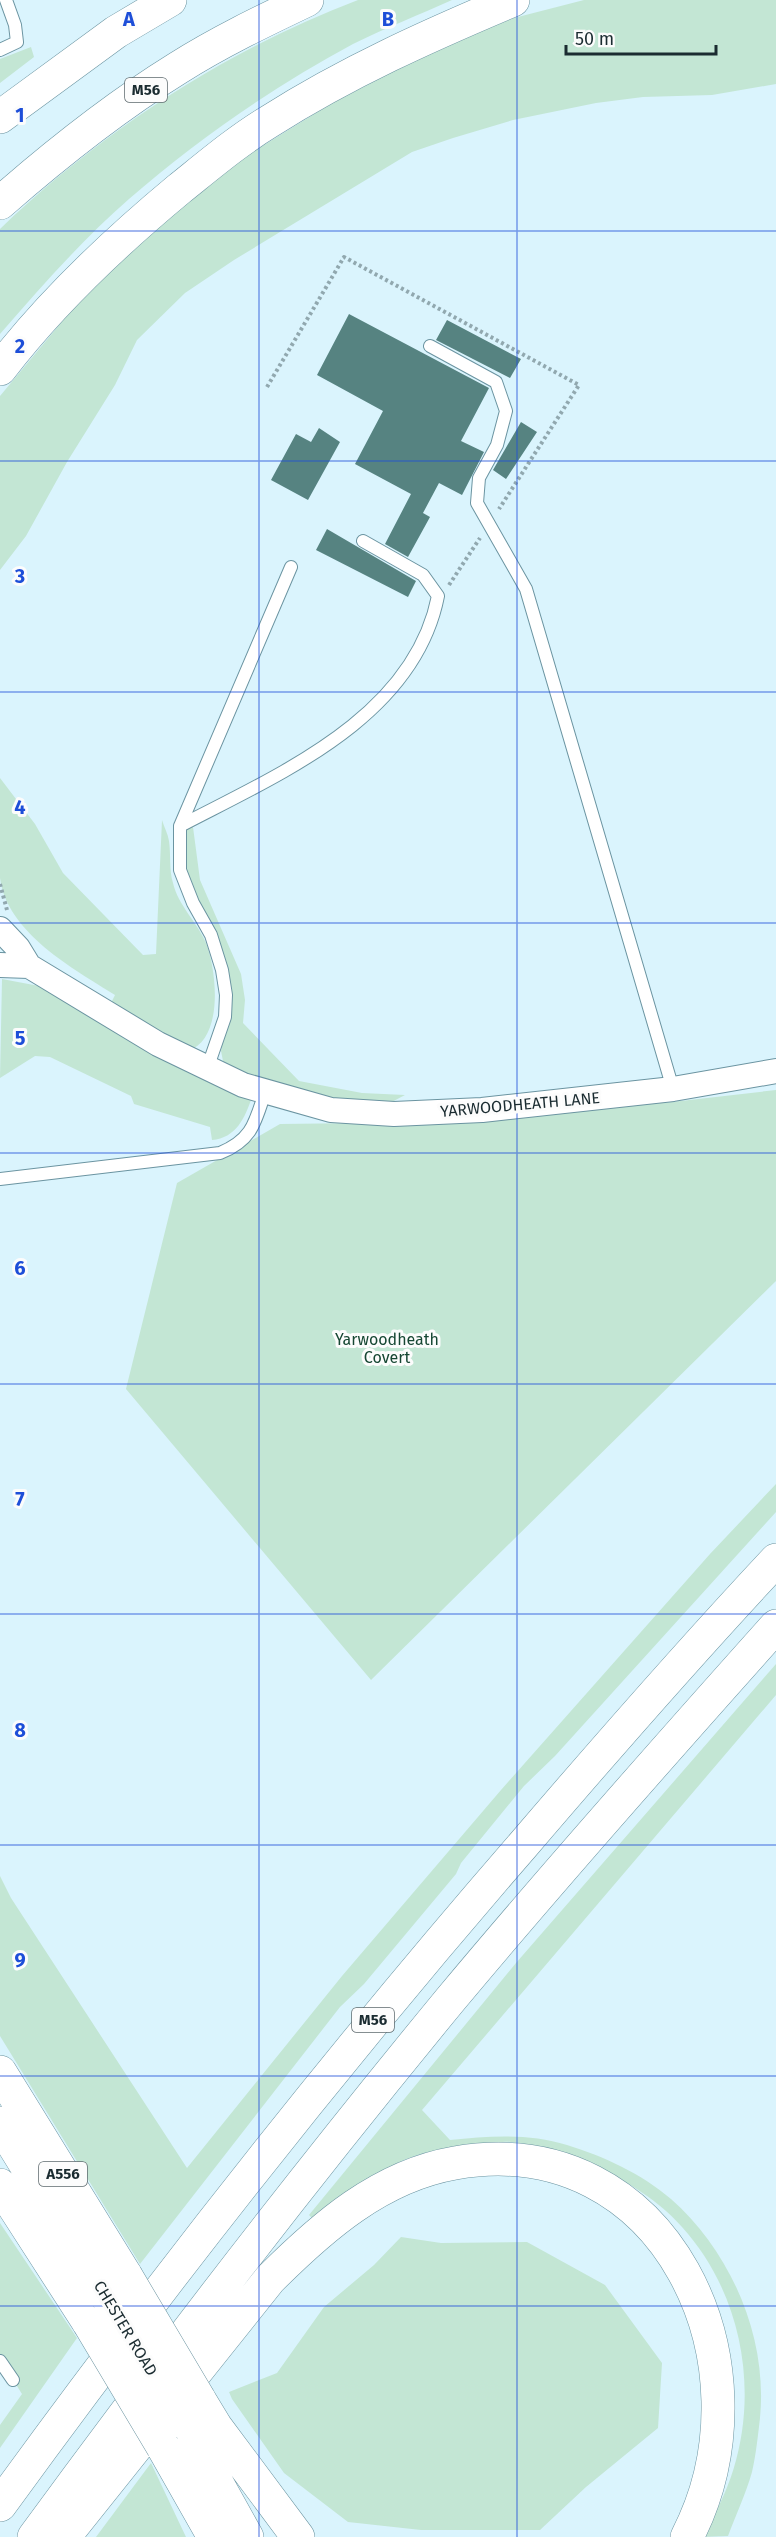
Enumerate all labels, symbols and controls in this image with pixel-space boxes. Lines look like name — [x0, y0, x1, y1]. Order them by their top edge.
text: A — [122, 7, 136, 31]
text: B — [382, 7, 394, 31]
scale bar — [566, 18, 716, 56]
text: 50 m — [575, 28, 614, 50]
road number: M56 — [125, 78, 167, 102]
text: 1 — [15, 103, 25, 127]
text: 2 — [15, 334, 25, 358]
text: 3 — [14, 564, 25, 588]
text: 4 — [14, 795, 26, 819]
text: 5 — [15, 1026, 26, 1050]
street label: YARWOODHEATH LANE — [439, 1088, 601, 1121]
text: 6 — [14, 1256, 26, 1280]
park label: Yarwoodheath Covert — [335, 1330, 439, 1367]
text: 7 — [15, 1487, 25, 1511]
text: 8 — [14, 1718, 26, 1742]
text: 9 — [14, 1948, 26, 1972]
road number: M56 — [352, 2008, 394, 2032]
road number: A556 — [39, 2162, 87, 2186]
street label: CHESTER ROAD — [90, 2277, 161, 2379]

